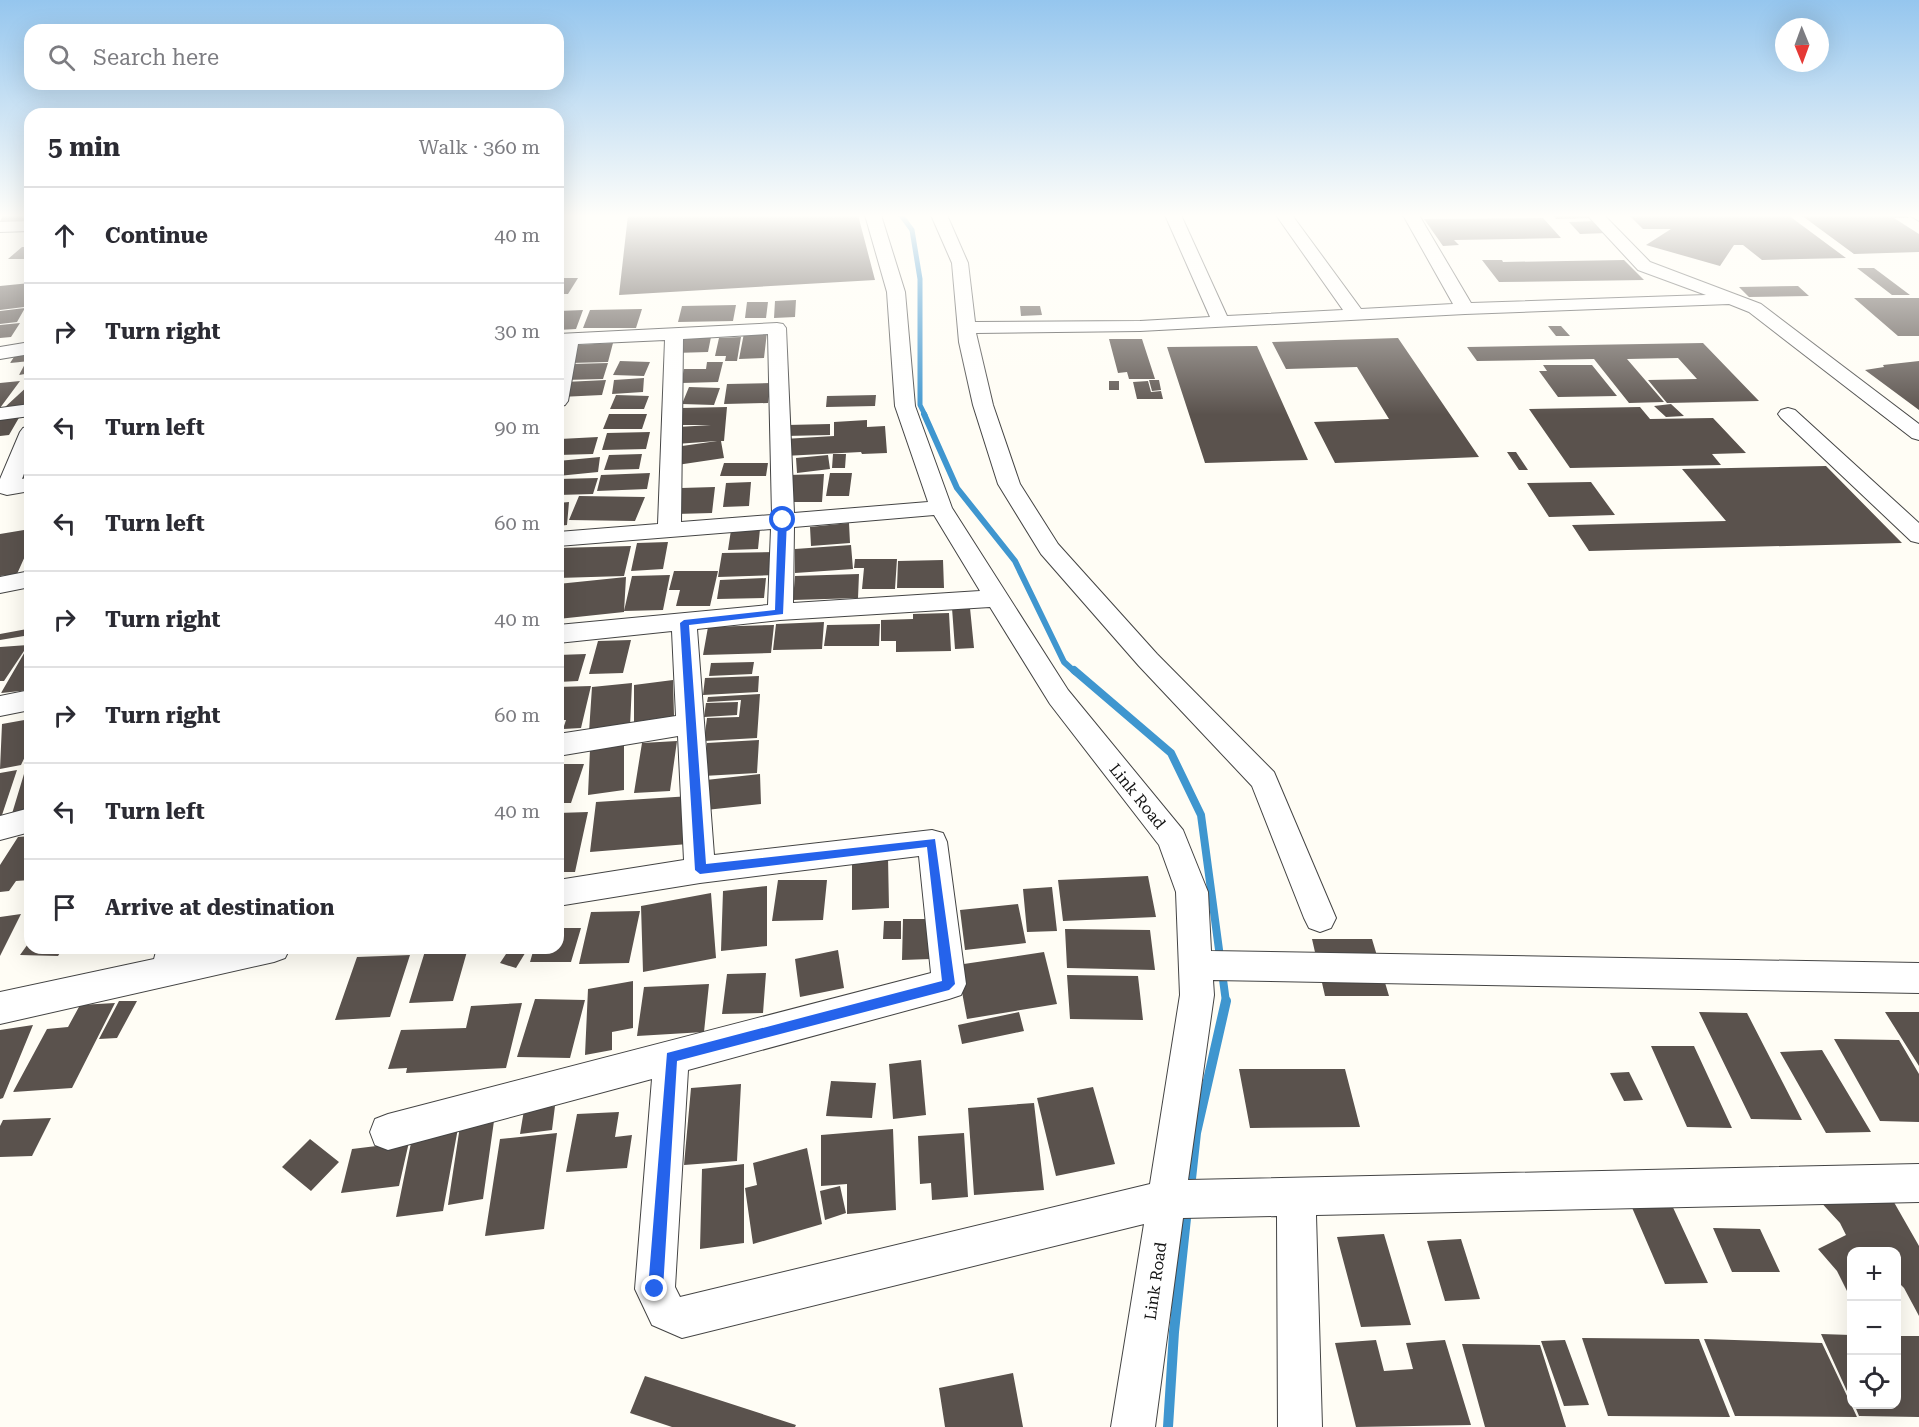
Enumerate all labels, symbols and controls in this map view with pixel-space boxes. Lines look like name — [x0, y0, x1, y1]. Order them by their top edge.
north arrow — [1775, 18, 1829, 72]
search box — [24, 24, 564, 90]
icon: search — [45, 41, 78, 74]
text: Search here — [93, 45, 219, 70]
text: 5 min — [48, 132, 120, 162]
text: Walk · 360 m — [419, 135, 540, 159]
icon: ahead — [48, 219, 81, 252]
text: Continue — [105, 223, 208, 248]
text: 40 m — [494, 223, 540, 247]
icon: right — [48, 315, 81, 348]
text: Turn right — [105, 319, 220, 344]
text: 30 m — [494, 319, 540, 343]
icon: left — [48, 411, 81, 444]
text: Turn left — [105, 415, 205, 440]
text: 90 m — [494, 415, 540, 439]
route start — [769, 506, 795, 532]
icon: left — [48, 507, 81, 540]
text: Turn left — [105, 511, 205, 536]
text: 60 m — [494, 511, 540, 535]
icon: right — [48, 603, 81, 636]
text: Turn right — [105, 607, 220, 632]
text: 40 m — [494, 607, 540, 631]
icon: right — [48, 699, 81, 732]
text: Turn right — [105, 703, 220, 728]
text: 60 m — [494, 703, 540, 727]
street label: Link Road — [1105, 760, 1170, 833]
icon: left — [48, 795, 81, 828]
text: Turn left — [105, 799, 205, 824]
text: 40 m — [494, 799, 540, 823]
icon: arrive — [48, 891, 81, 924]
text: Arrive at destination — [105, 895, 334, 920]
street label: Link Road — [1141, 1241, 1170, 1321]
map controls — [1847, 1247, 1901, 1409]
button: + — [1847, 1247, 1901, 1301]
route end — [641, 1275, 667, 1301]
button: − — [1847, 1301, 1901, 1355]
button: locate — [1847, 1355, 1901, 1409]

